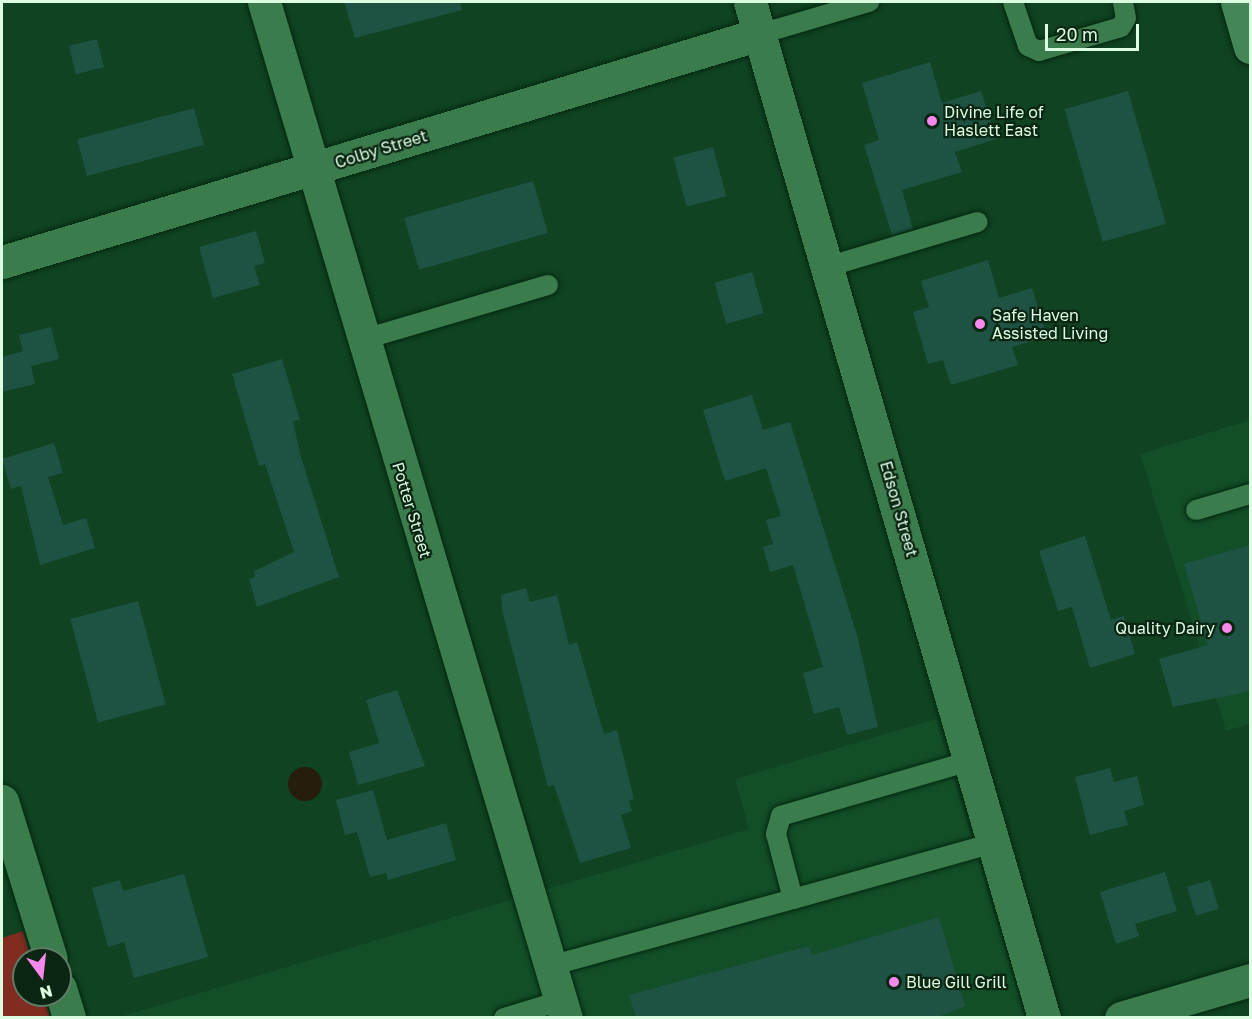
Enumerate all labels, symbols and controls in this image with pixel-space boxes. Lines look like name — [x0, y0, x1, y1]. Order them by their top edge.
scale bar — [1048, 12, 1142, 50]
text: 20 m — [1056, 23, 1098, 45]
place label: Divine Life of Haslett East — [944, 102, 1044, 140]
marker: Divine Life of Haslett East — [925, 114, 939, 128]
street label: Colby Street — [333, 126, 429, 172]
place label: Safe Haven Assisted Living — [992, 305, 1108, 343]
marker: Safe Haven Assisted Living — [973, 317, 987, 331]
street label: Edson Street — [876, 459, 922, 559]
street label: Potter Street — [388, 460, 436, 560]
place label: Quality Dairy — [1115, 618, 1215, 638]
marker: Quality Dairy — [1220, 621, 1234, 635]
north arrow — [12, 947, 72, 1007]
place label: Blue Gill Grill — [906, 972, 1007, 992]
marker: Blue Gill Grill — [887, 975, 901, 989]
text: N — [38, 981, 55, 1004]

